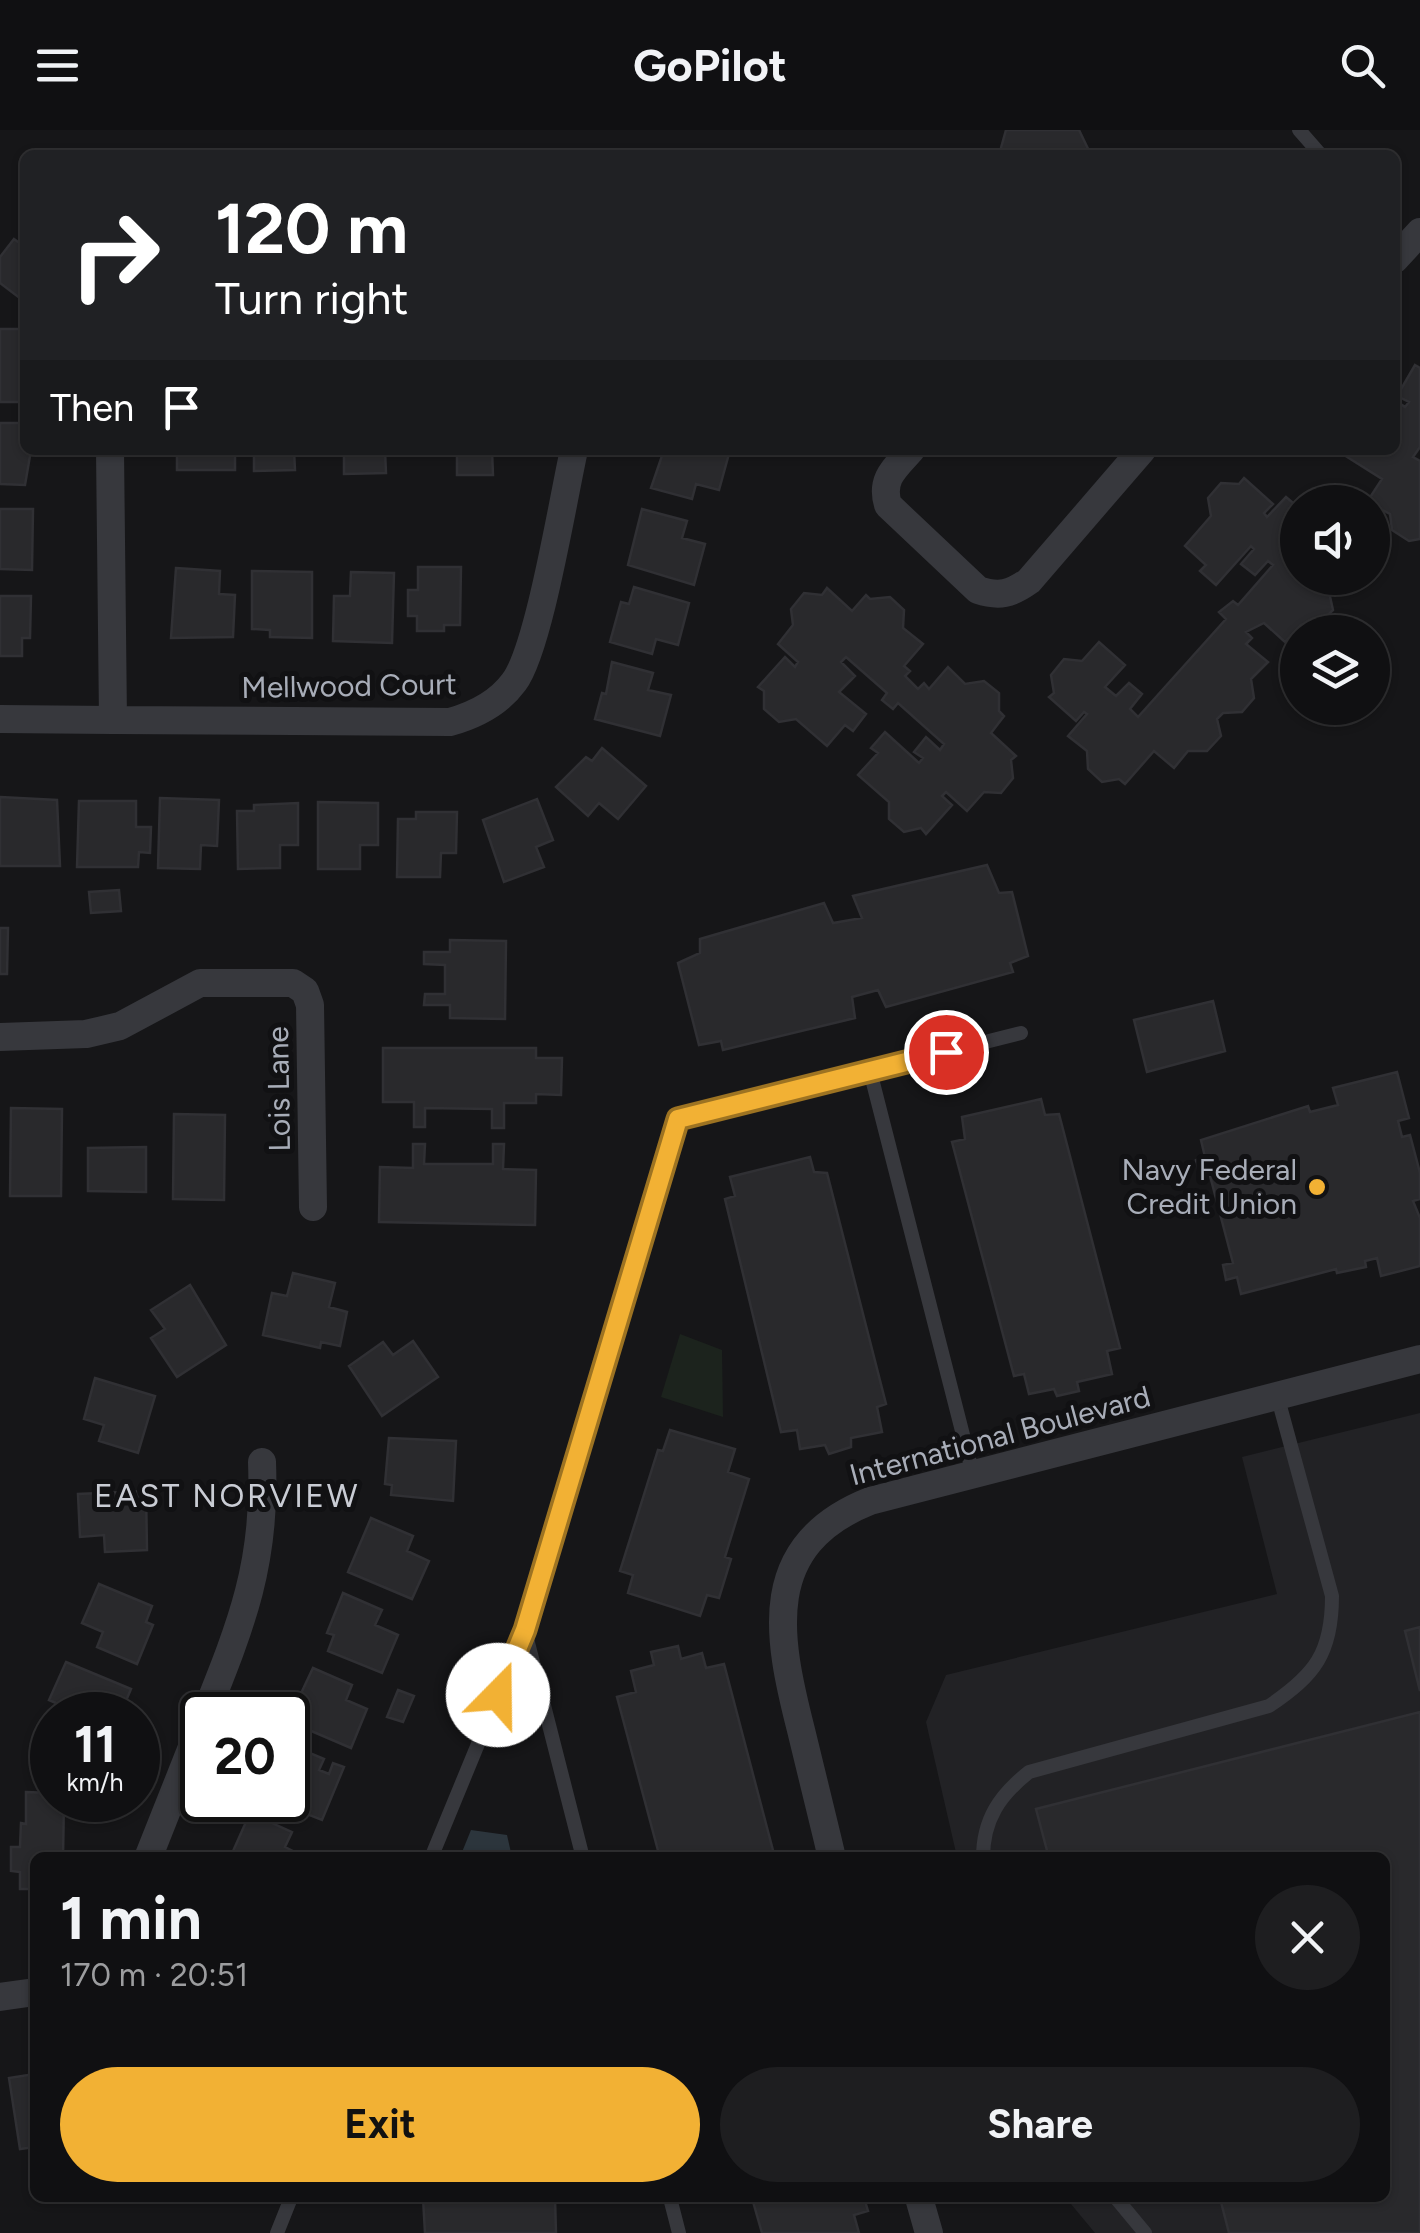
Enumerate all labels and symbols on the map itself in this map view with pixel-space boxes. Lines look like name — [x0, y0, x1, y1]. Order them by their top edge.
street label: Mellwood Court — [241, 665, 457, 706]
pin — [904, 1010, 989, 1095]
street label: Lois Lane — [259, 1026, 298, 1152]
place label: Navy Federal Credit Union — [1121, 1151, 1297, 1222]
marker: Navy Federal Credit Union — [1306, 1176, 1328, 1198]
street label: International Boulevard — [845, 1378, 1154, 1493]
district label: EAST NORVIEW — [94, 1477, 360, 1515]
position arrow — [446, 1643, 550, 1747]
speed limit sign: 20 — [180, 1692, 310, 1822]

